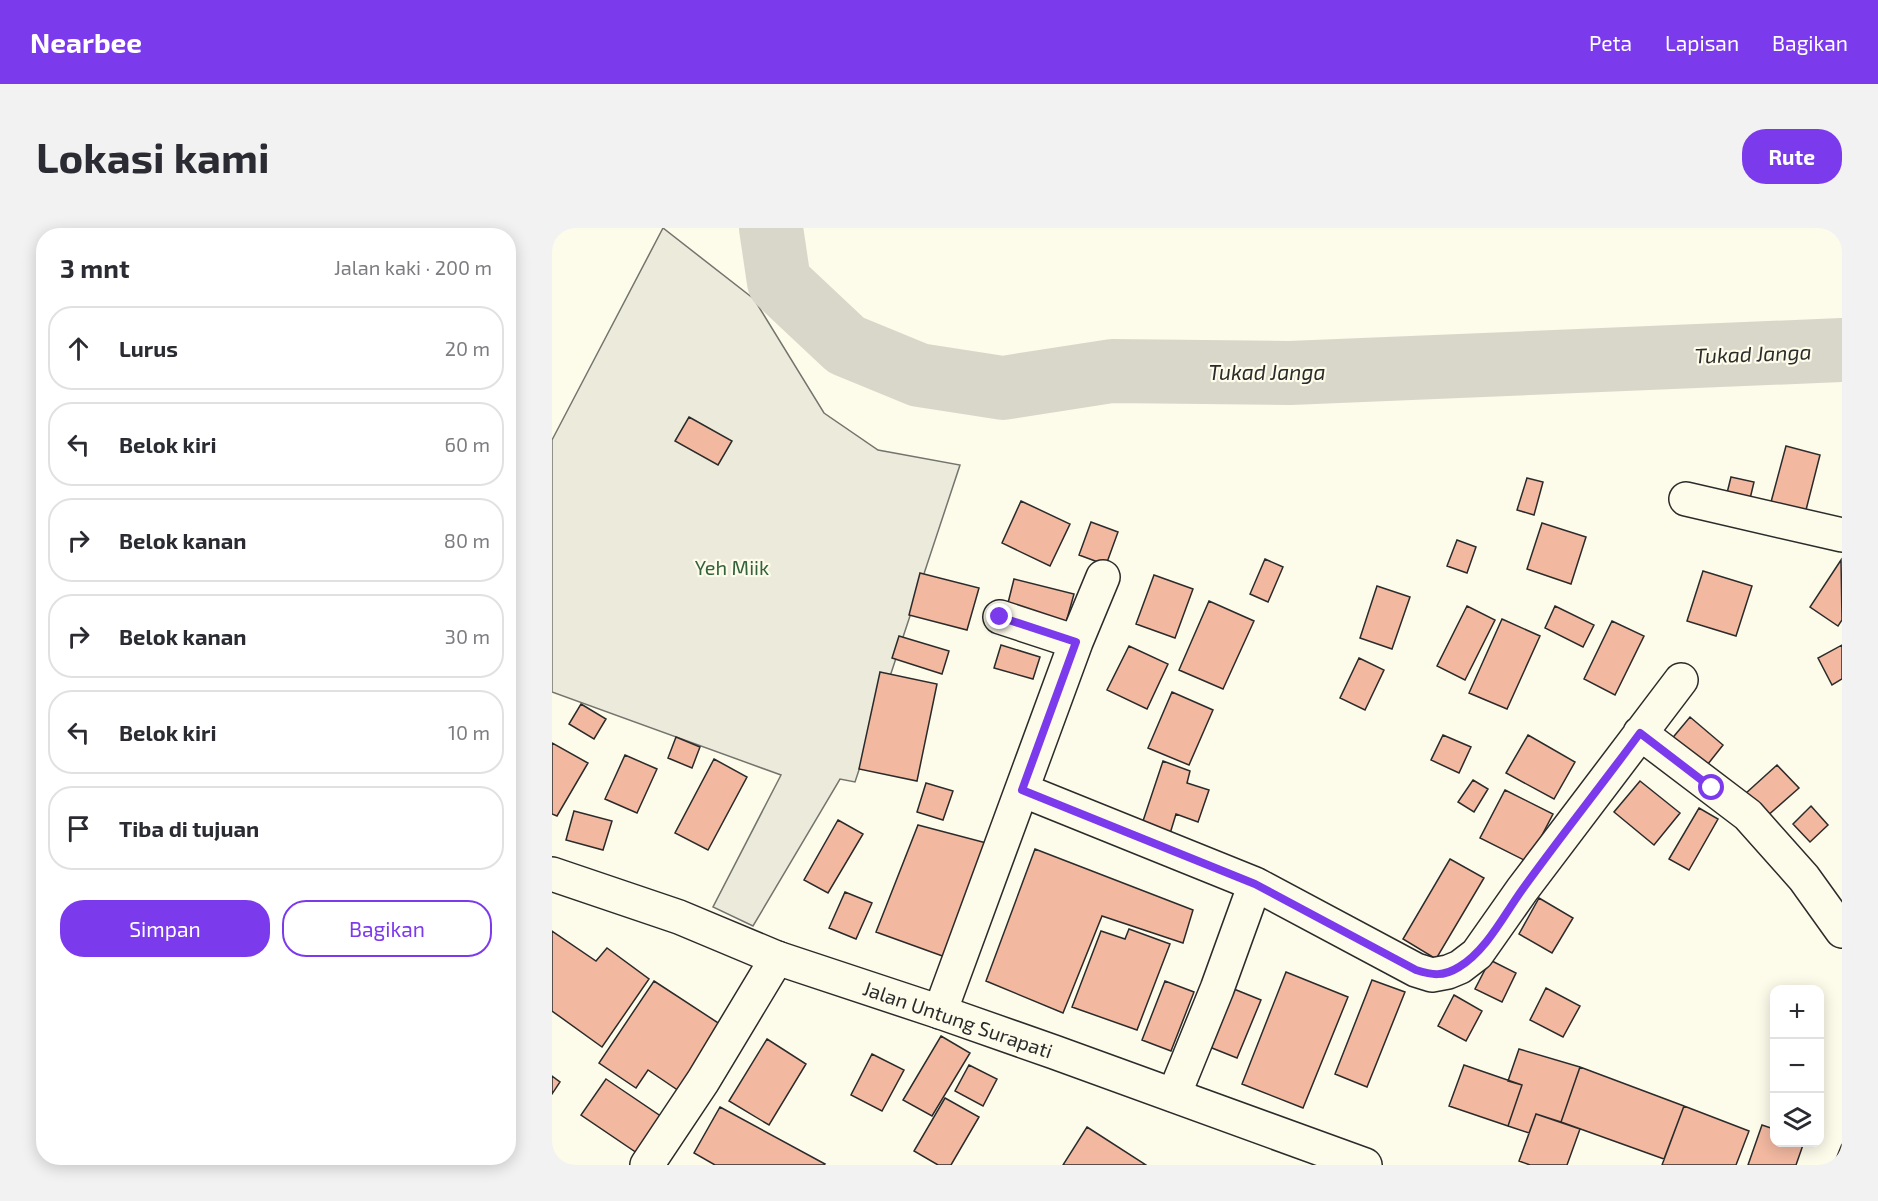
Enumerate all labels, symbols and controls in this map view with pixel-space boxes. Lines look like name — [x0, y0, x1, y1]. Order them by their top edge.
text: Nearbee — [30, 25, 142, 59]
text: Peta — [1589, 30, 1632, 55]
text: Lapisan — [1665, 30, 1739, 55]
text: Bagikan — [1772, 30, 1848, 55]
button: Rute — [1742, 129, 1842, 184]
text: Lokasi kami — [36, 131, 270, 181]
text: 3 mnt — [60, 252, 130, 283]
text: Jalan kaki · 200 m — [334, 255, 492, 279]
icon: ahead — [62, 332, 95, 365]
text: Lurus — [119, 335, 178, 361]
text: 20 m — [445, 336, 490, 360]
water label: Tukad Janga — [1694, 338, 1812, 368]
water label: Tukad Janga — [1209, 359, 1326, 384]
icon: left — [62, 428, 95, 461]
text: Belok kiri — [119, 431, 216, 457]
text: 60 m — [445, 432, 490, 456]
icon: right — [62, 524, 95, 557]
text: Belok kanan — [119, 527, 246, 553]
text: 80 m — [444, 528, 490, 552]
park label: Yeh Miik — [695, 555, 769, 579]
route end — [986, 603, 1012, 629]
icon: right — [62, 620, 95, 653]
text: Belok kanan — [119, 623, 246, 649]
text: 30 m — [445, 624, 490, 648]
icon: left — [62, 716, 95, 749]
text: Belok kiri — [119, 719, 216, 745]
text: 10 m — [448, 720, 490, 744]
route start — [1698, 774, 1724, 800]
icon: arrive — [62, 812, 95, 845]
text: Tiba di tujuan — [119, 815, 259, 841]
button: Simpan — [60, 900, 270, 957]
button: Bagikan — [282, 900, 492, 957]
street label: Jalan Untung Surapati — [860, 975, 1056, 1063]
map controls — [1770, 985, 1824, 1147]
button: + — [1770, 985, 1824, 1039]
button: − — [1770, 1039, 1824, 1093]
button: layers — [1770, 1093, 1824, 1147]

